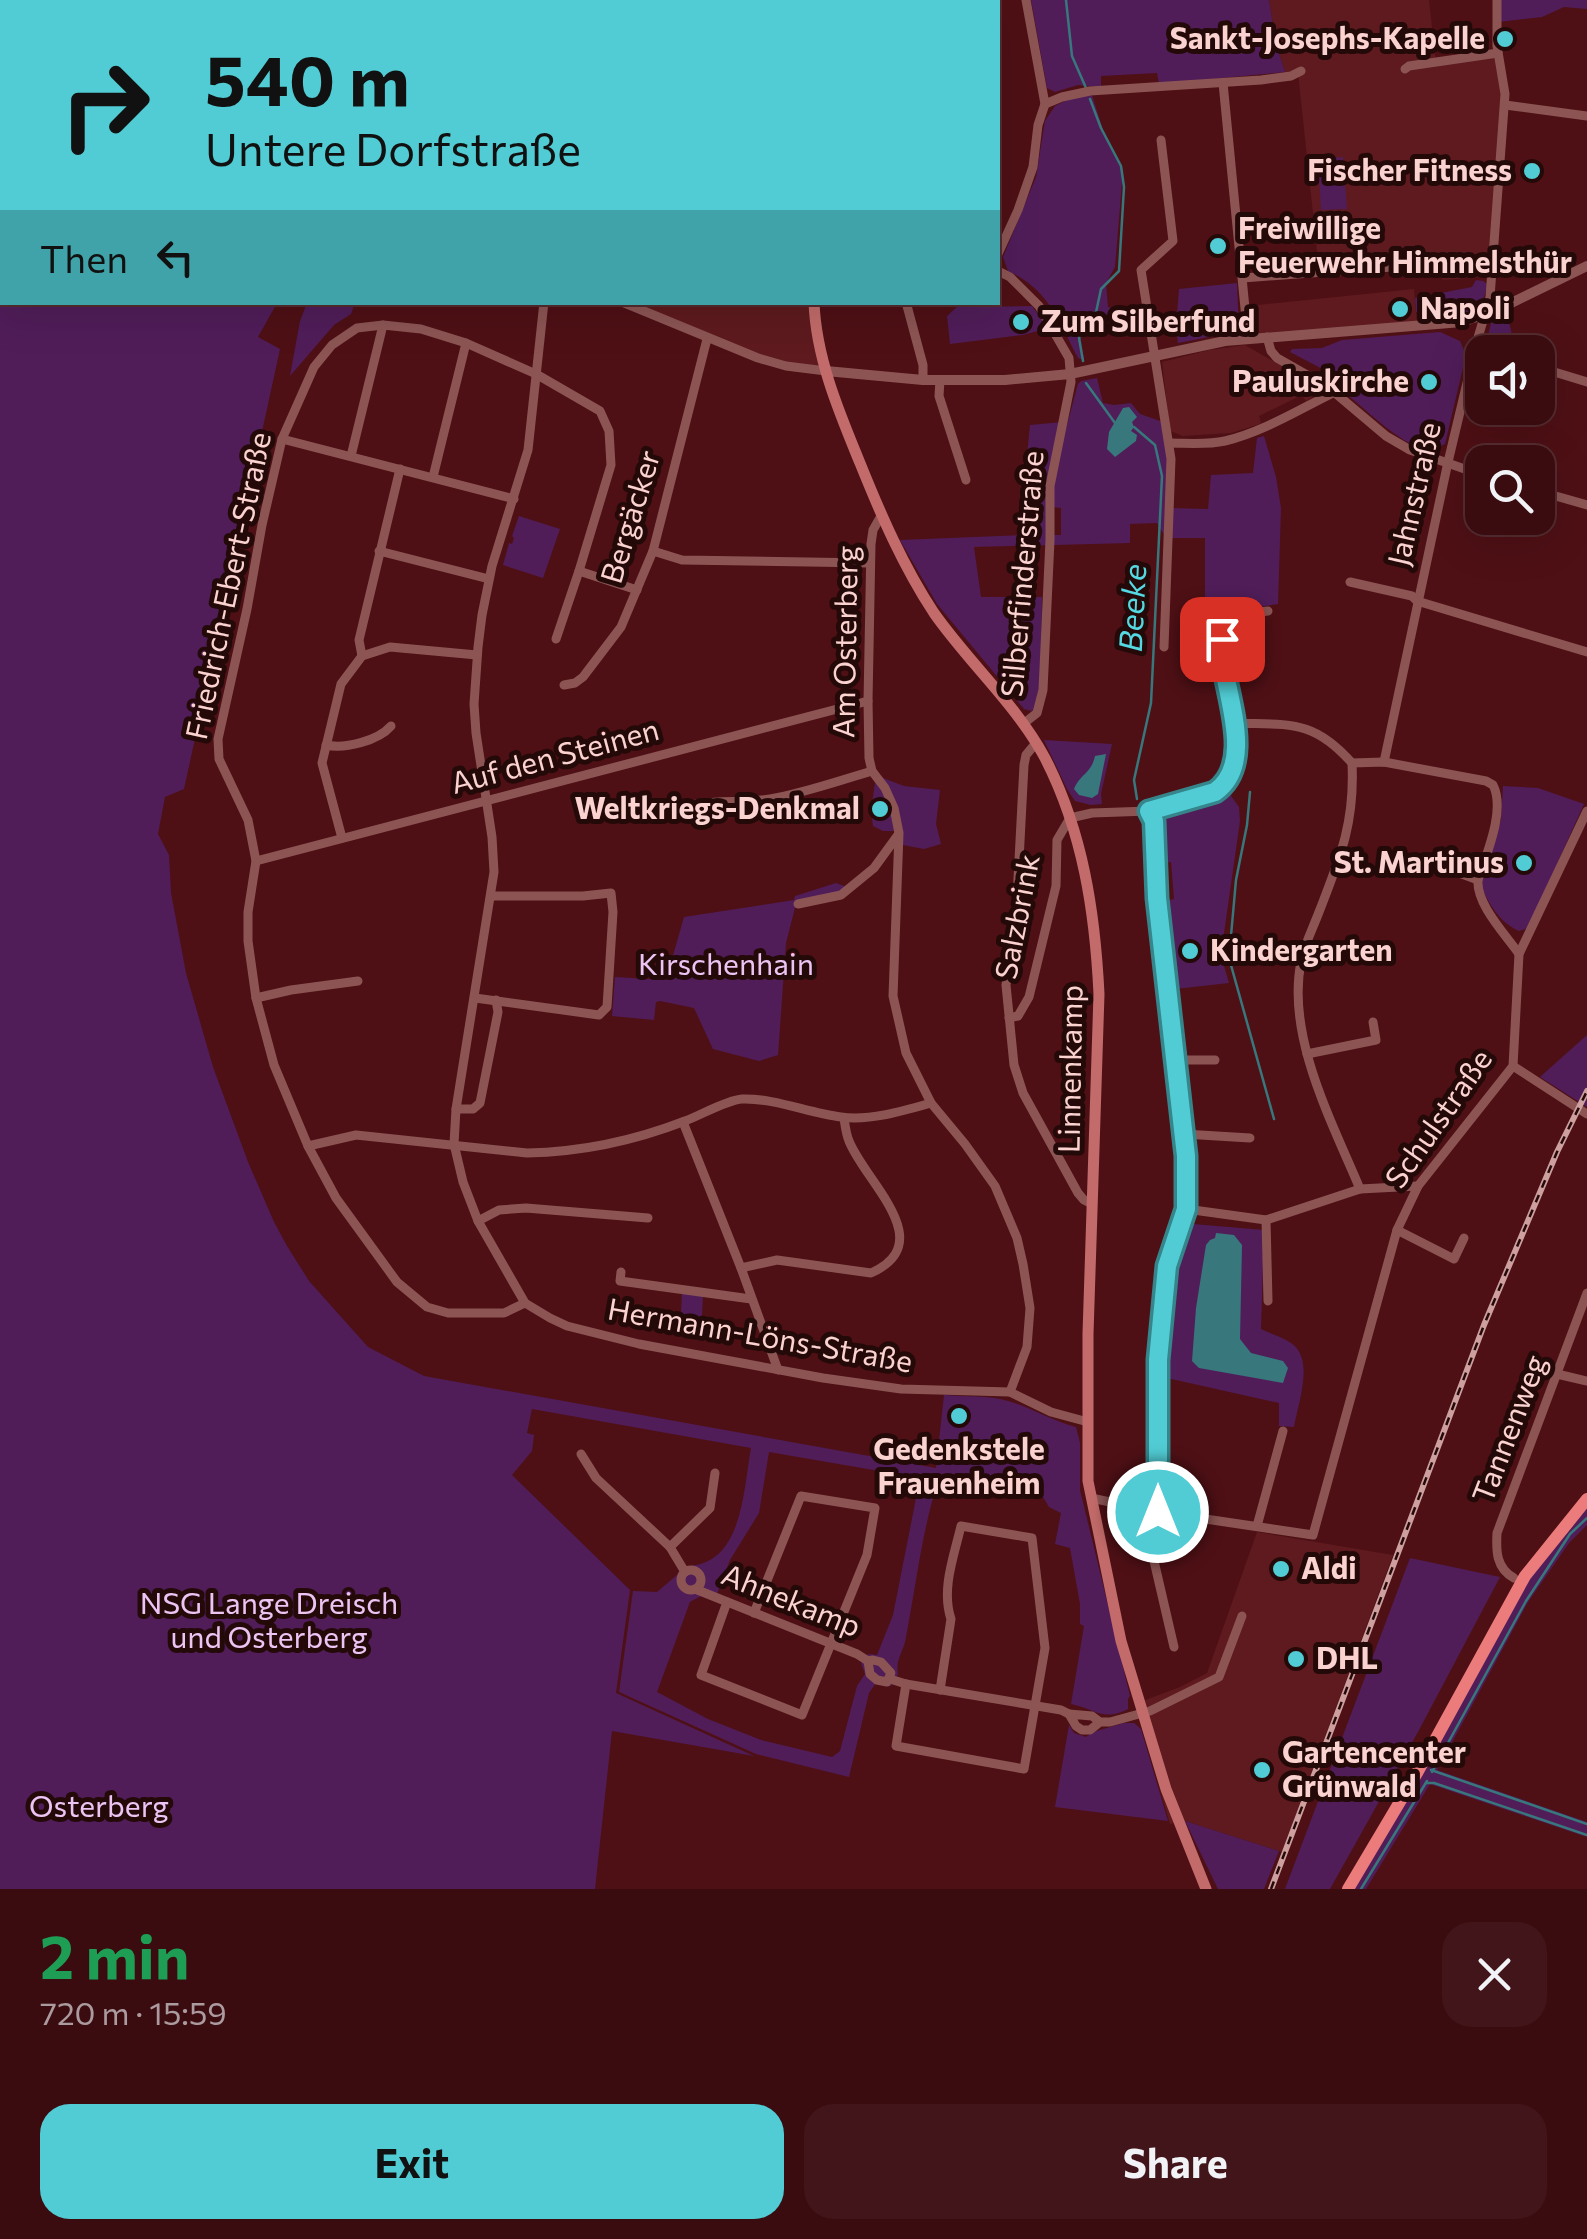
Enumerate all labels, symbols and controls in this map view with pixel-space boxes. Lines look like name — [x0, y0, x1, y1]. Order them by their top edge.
place label: Sankt-Josephs-Kapelle — [1170, 18, 1485, 55]
marker: Sankt-Josephs-Kapelle — [1494, 28, 1516, 50]
text: 540 m — [205, 35, 410, 120]
icon: right — [40, 40, 170, 170]
text: Untere Dorfstraße — [205, 120, 581, 175]
place label: Fischer Fitness — [1307, 150, 1512, 187]
marker: Fischer Fitness — [1521, 160, 1543, 182]
place label: Freiwillige Feuerwehr Himmelsthür — [1238, 208, 1572, 279]
icon: left — [148, 230, 203, 285]
text: Then — [40, 234, 128, 281]
marker: Freiwillige Feuerwehr Himmelsthür — [1207, 235, 1229, 257]
place label: Napoli — [1420, 288, 1511, 325]
marker: Napoli — [1389, 298, 1411, 320]
place label: Zum Silberfund — [1041, 301, 1255, 338]
marker: Zum Silberfund — [1010, 311, 1032, 333]
map controls — [1465, 335, 1555, 535]
button: sound — [1465, 335, 1555, 425]
place label: Pauluskirche — [1232, 361, 1409, 398]
marker: Pauluskirche — [1418, 371, 1440, 393]
street label: Jahnstraße — [1378, 418, 1447, 569]
street label: Friedrich-Ebert-Straße — [176, 428, 277, 743]
street label: Bergäcker — [591, 445, 666, 587]
button: search — [1465, 445, 1555, 535]
street label: Silberfinderstraße — [991, 449, 1050, 698]
street label: Am Osterberg — [823, 545, 864, 738]
water label: Beeke — [1109, 563, 1153, 653]
pin — [1180, 597, 1265, 682]
icon: arrive — [1195, 612, 1250, 667]
street label: Auf den Steinen — [446, 709, 662, 800]
place label: Weltkriegs-Denkmal — [575, 788, 860, 825]
marker: Weltkriegs-Denkmal — [869, 798, 891, 820]
place label: St. Martinus — [1334, 842, 1504, 879]
street label: Salzbrink — [985, 851, 1046, 982]
marker: St. Martinus — [1513, 852, 1535, 874]
place label: Kindergarten — [1210, 930, 1393, 967]
marker: Kindergarten — [1179, 940, 1201, 962]
park label: Kirschenhain — [638, 944, 814, 981]
street label: Linnenkamp — [1049, 985, 1088, 1153]
street label: Schulstraße — [1376, 1041, 1498, 1194]
street label: Hermann-Löns-Straße — [605, 1289, 916, 1379]
street label: Tannenweg — [1463, 1349, 1553, 1507]
marker: Gedenkstele Frauenheim — [948, 1405, 970, 1427]
place label: Gedenkstele Frauenheim — [873, 1429, 1045, 1500]
position arrow — [1106, 1460, 1210, 1564]
place label: Aldi — [1301, 1548, 1357, 1585]
street label: Ahnekamp — [717, 1554, 867, 1643]
marker: Aldi — [1270, 1558, 1292, 1580]
park label: NSG Lange Dreisch und Osterberg — [140, 1583, 398, 1654]
place label: DHL — [1316, 1638, 1378, 1675]
marker: DHL — [1285, 1648, 1307, 1670]
place label: Gartencenter Grünwald — [1282, 1732, 1466, 1803]
marker: Gartencenter Grünwald — [1251, 1759, 1273, 1781]
park label: Osterberg — [29, 1786, 169, 1823]
text: 2 min — [40, 1918, 189, 1991]
button: close — [1442, 1922, 1547, 2027]
text: 720 m · 15:59 — [40, 1992, 227, 2032]
button: Exit — [40, 2104, 784, 2219]
button: Share — [804, 2104, 1547, 2219]

